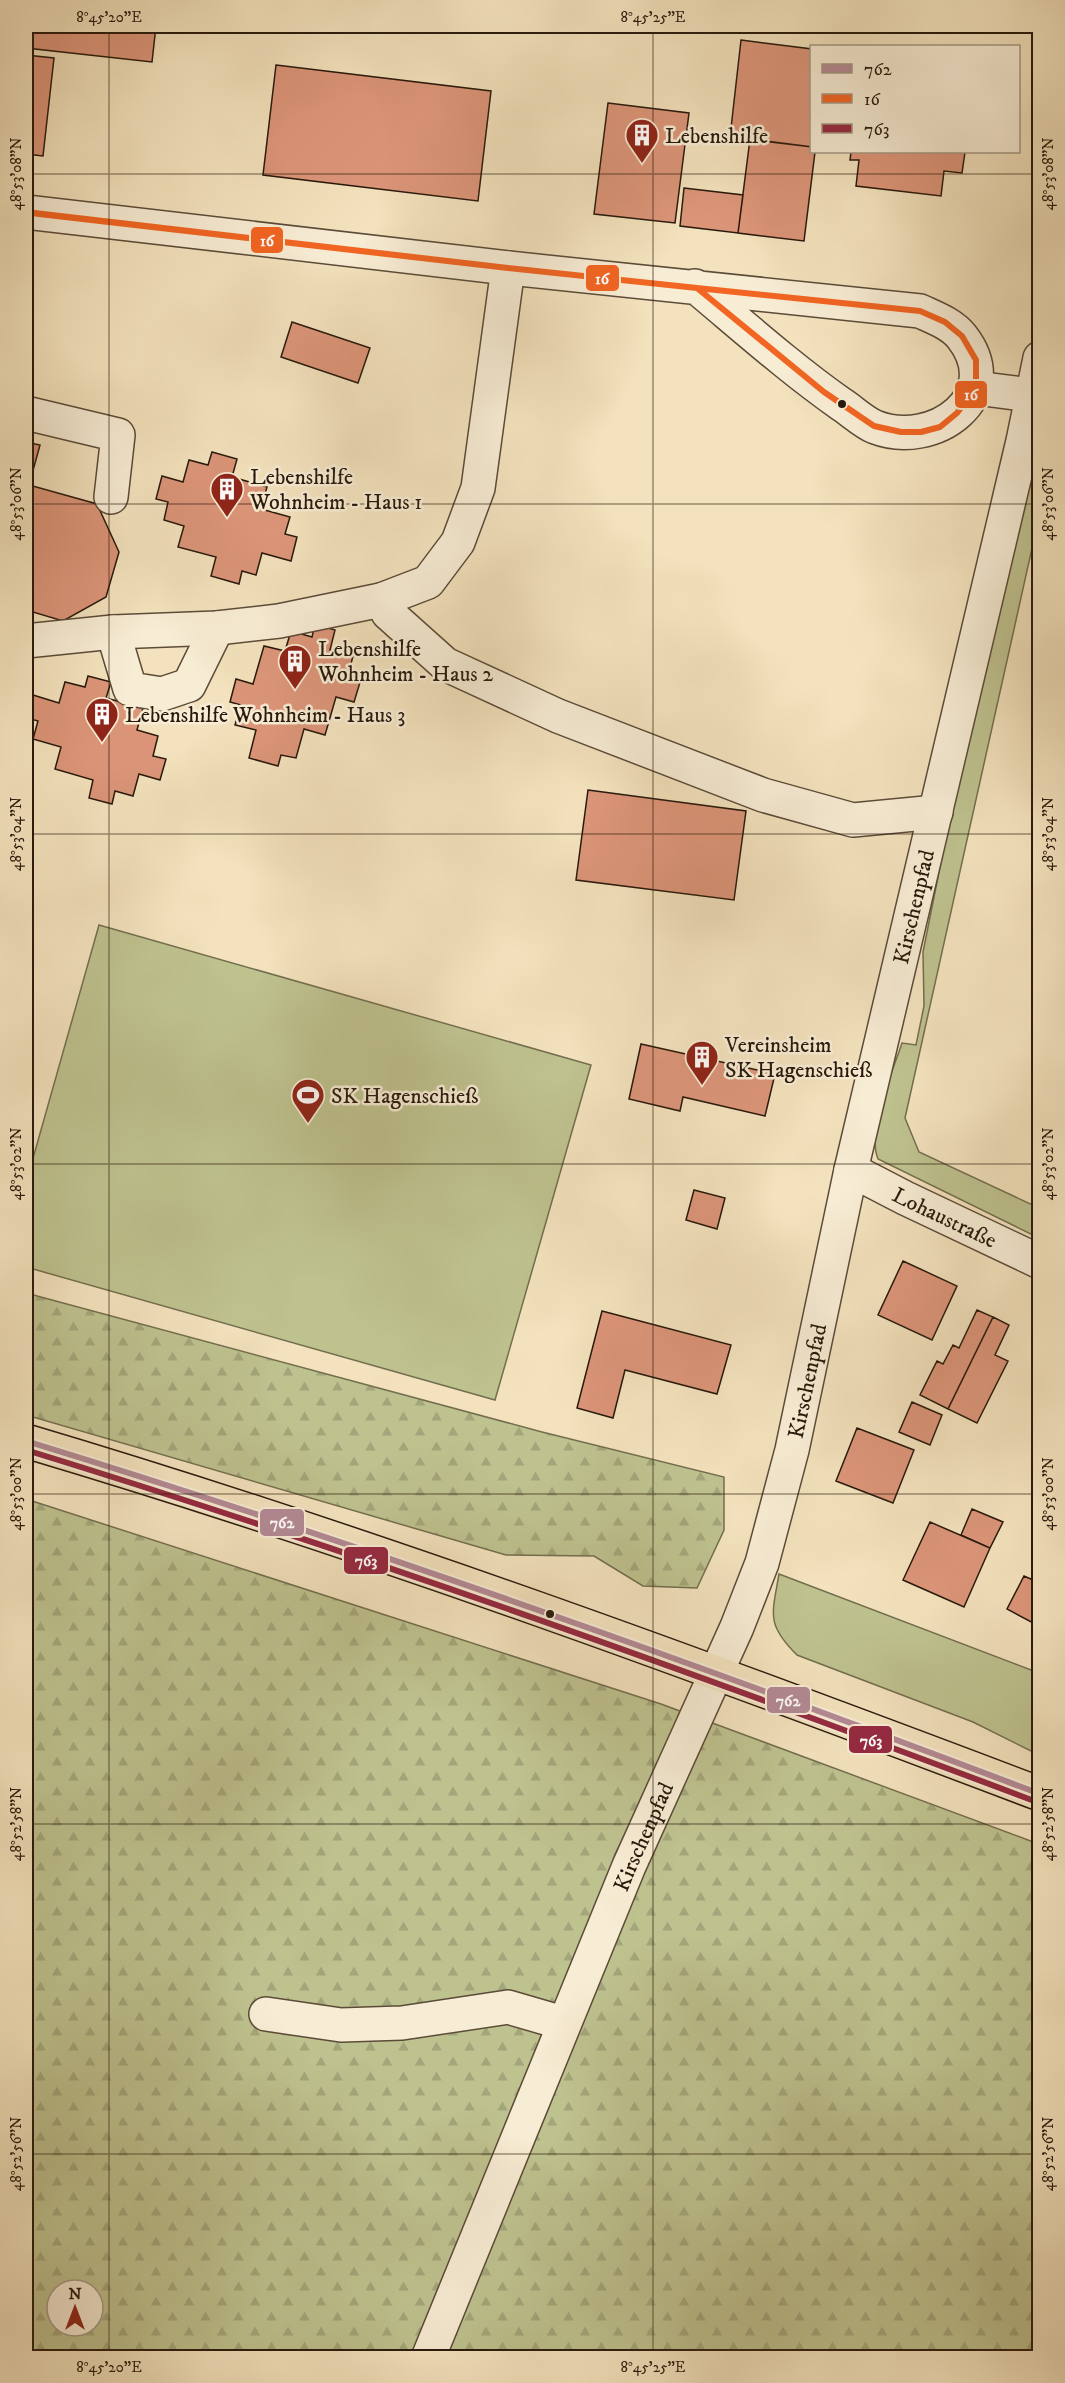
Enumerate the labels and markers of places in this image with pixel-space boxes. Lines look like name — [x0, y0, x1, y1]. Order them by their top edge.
building icon: Lebenshilfe — [624, 117, 660, 164]
place label: Lebenshilfe — [665, 123, 768, 150]
unlabelled marker — [836, 398, 848, 410]
place label: Lebenshilfe Wohnheim - Haus 1 — [249, 464, 422, 516]
building icon: Lebenshilfe Wohnheim - Haus 1 — [209, 471, 245, 518]
place label: Lebenshilfe Wohnheim - Haus 2 — [317, 636, 493, 688]
building icon: Lebenshilfe Wohnheim - Haus 2 — [277, 643, 313, 690]
building icon: Lebenshilfe Wohnheim - Haus 3 — [84, 696, 120, 743]
place label: Lebenshilfe Wohnheim - Haus 3 — [125, 702, 405, 729]
place label: Vereinsheim SK Hagenschieß — [724, 1032, 872, 1084]
building icon: Vereinsheim SK Hagenschieß — [684, 1039, 720, 1086]
sports icon: SK Hagenschieß — [290, 1077, 326, 1124]
place label: SK Hagenschieß — [331, 1083, 478, 1110]
unlabelled marker — [544, 1608, 556, 1620]

